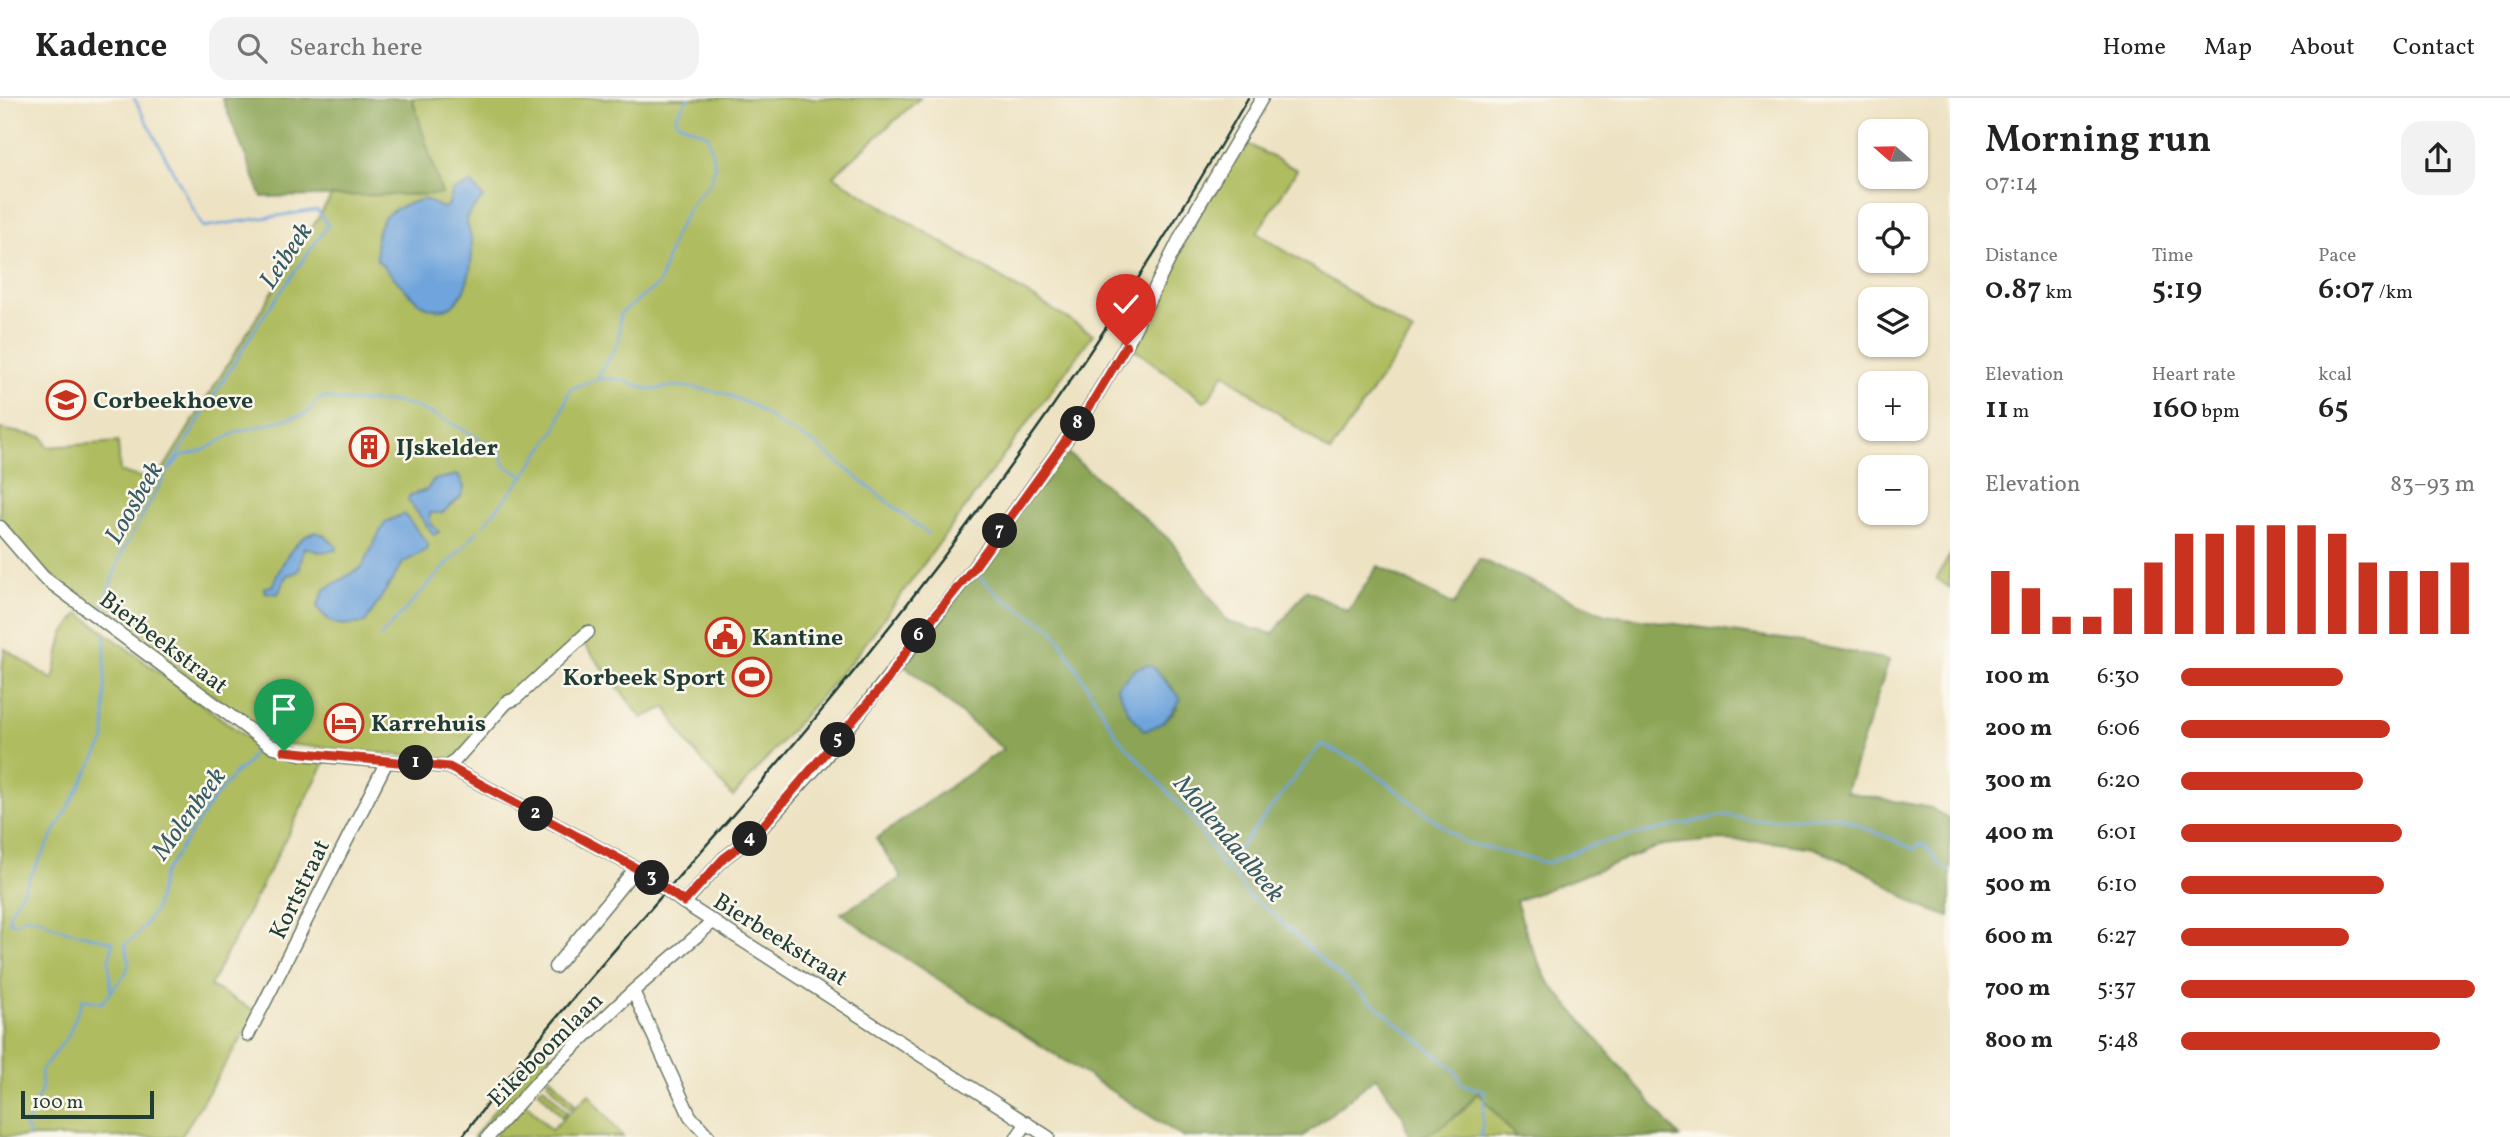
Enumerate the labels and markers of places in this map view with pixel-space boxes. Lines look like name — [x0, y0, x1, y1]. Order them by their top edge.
pin — [1096, 274, 1156, 346]
school or university icon: Corbeekhoeve — [45, 379, 87, 421]
place label: Corbeekhoeve — [93, 385, 253, 419]
pin: 8 — [1060, 406, 1096, 442]
building icon: IJskelder — [348, 426, 390, 468]
place label: IJskelder — [396, 432, 498, 466]
pin: 7 — [982, 514, 1018, 548]
public building icon: Kantine — [704, 616, 746, 658]
pin: 6 — [902, 618, 936, 654]
place label: Kantine — [752, 622, 843, 656]
sports icon: Korbeek Sport — [731, 656, 773, 698]
place label: Korbeek Sport — [563, 662, 725, 696]
pin — [254, 679, 314, 751]
hotel icon: Karrehuis — [323, 702, 365, 744]
place label: Karrehuis — [371, 708, 486, 742]
pin: 5 — [820, 722, 856, 758]
pin: 1 — [398, 746, 434, 780]
pin: 2 — [518, 796, 554, 832]
pin: 4 — [732, 822, 768, 856]
pin: 3 — [634, 860, 670, 896]

